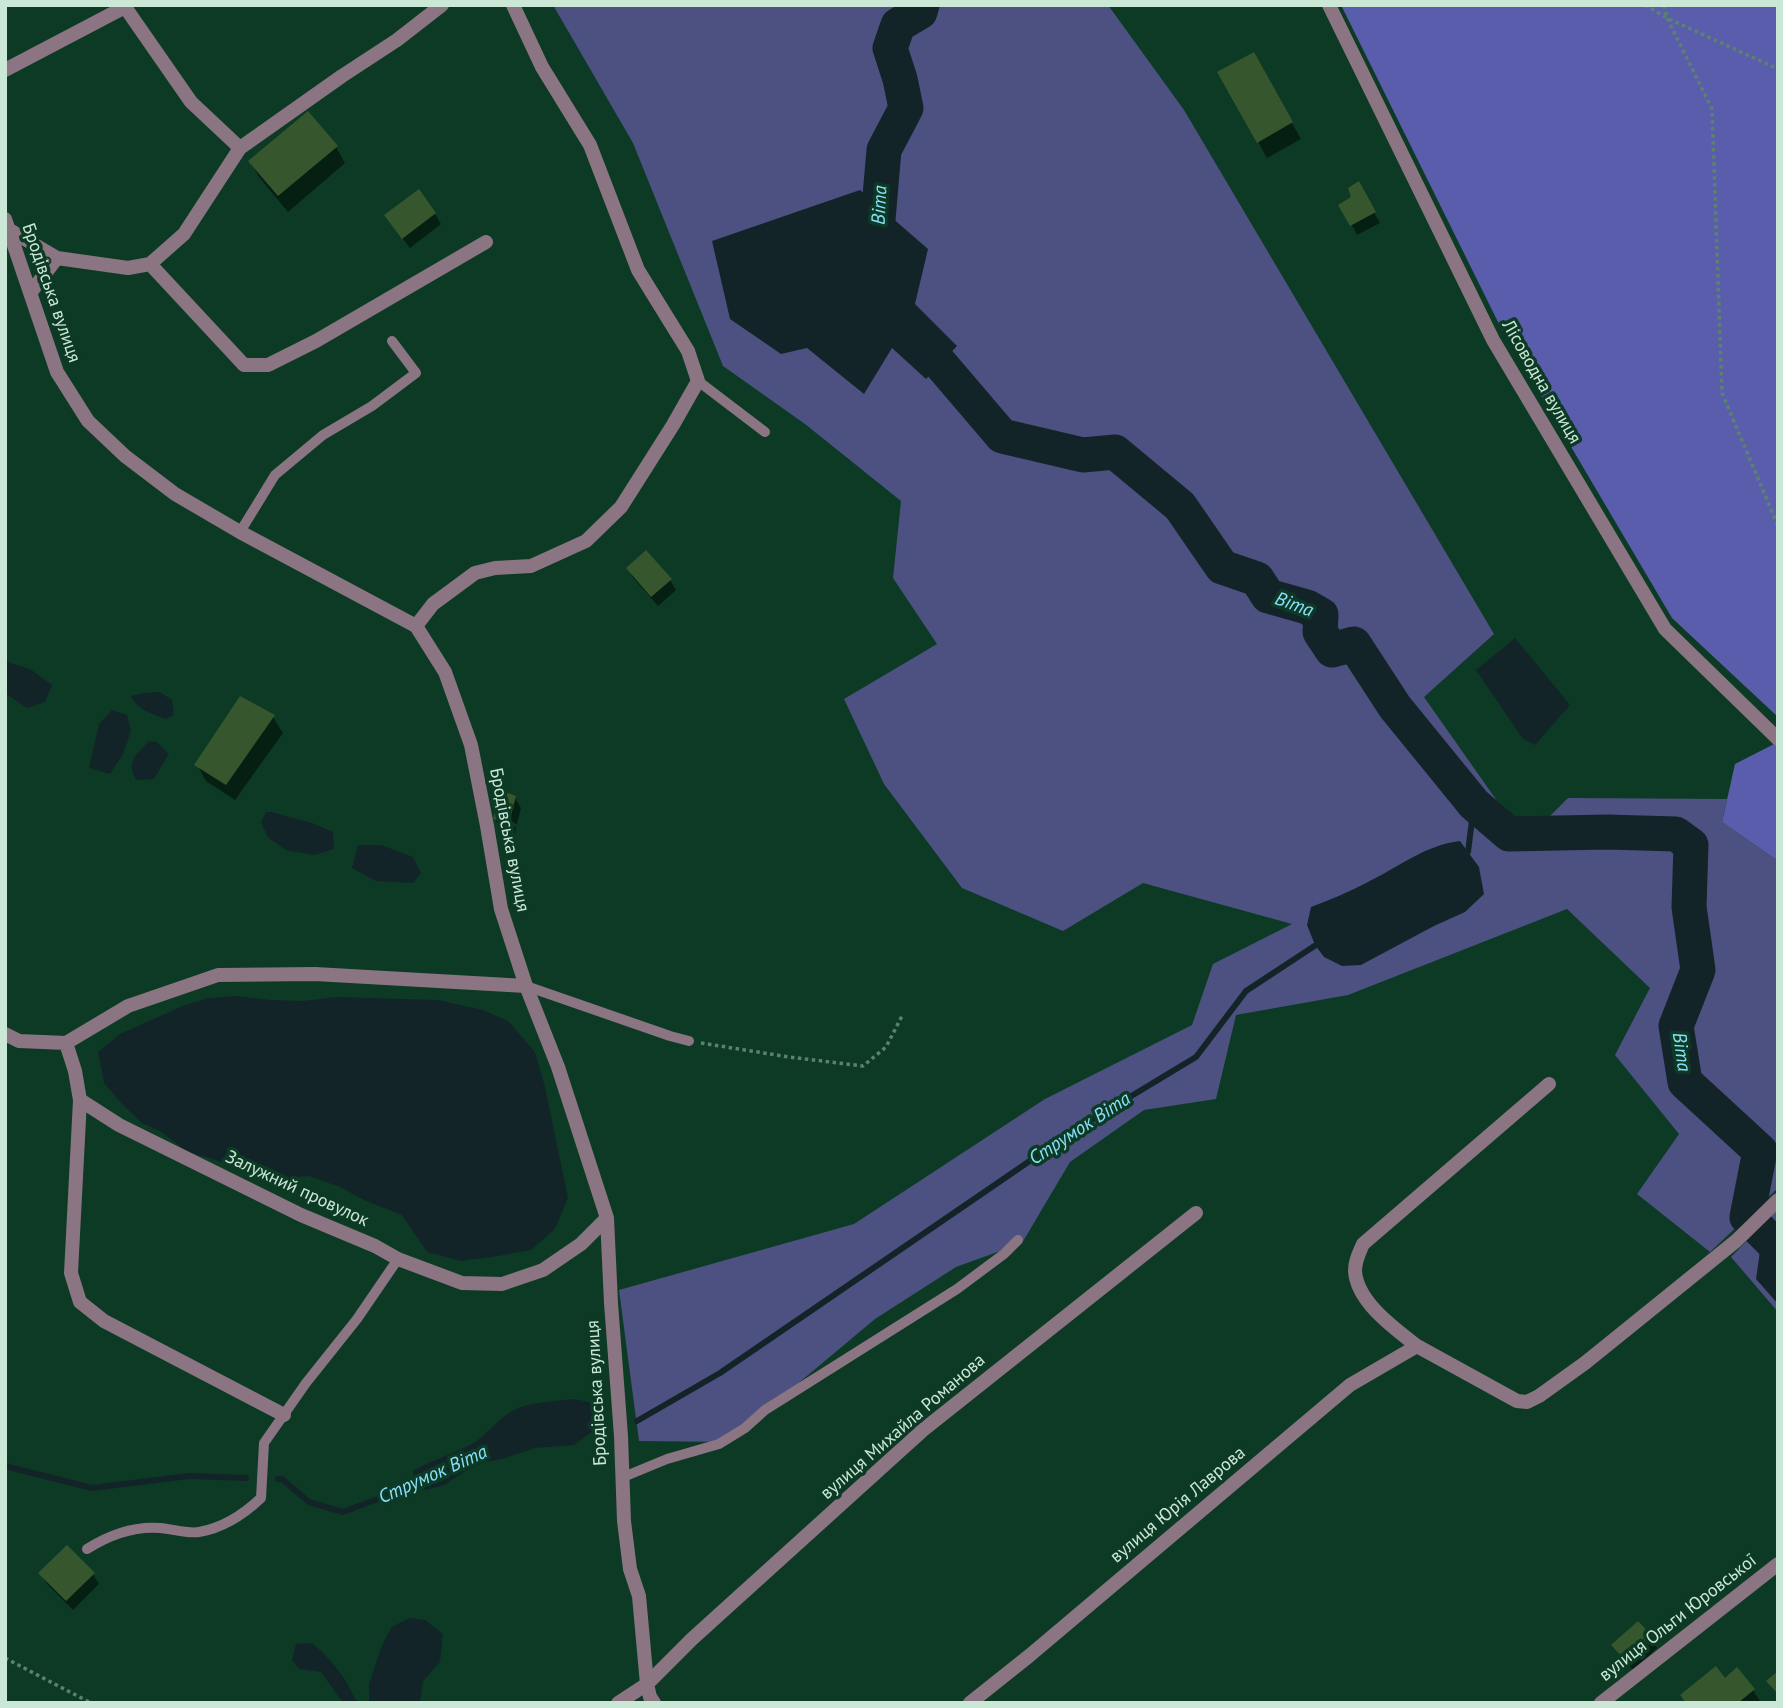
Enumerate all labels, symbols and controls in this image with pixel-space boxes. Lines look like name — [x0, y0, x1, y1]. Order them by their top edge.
water label: Віта — [868, 185, 892, 225]
street label: Бродівська вулиця — [17, 220, 85, 366]
street label: Лісоводна вулиця — [1497, 316, 1585, 448]
water label: Віта — [1272, 588, 1316, 622]
street label: Бродівська вулиця — [484, 766, 534, 914]
water label: Віта — [1667, 1031, 1695, 1073]
water label: Струмок Віта — [1025, 1088, 1135, 1170]
street label: Залужний провулок — [222, 1146, 372, 1232]
street label: Бродівська вулиця — [582, 1320, 612, 1466]
street label: вулиця Михайла Романова — [816, 1350, 990, 1504]
water label: Струмок Віта — [375, 1441, 491, 1509]
street label: вулиця Юрія Лаврова — [1106, 1442, 1250, 1568]
street label: вулиця Ольги Юровської — [1595, 1550, 1761, 1686]

